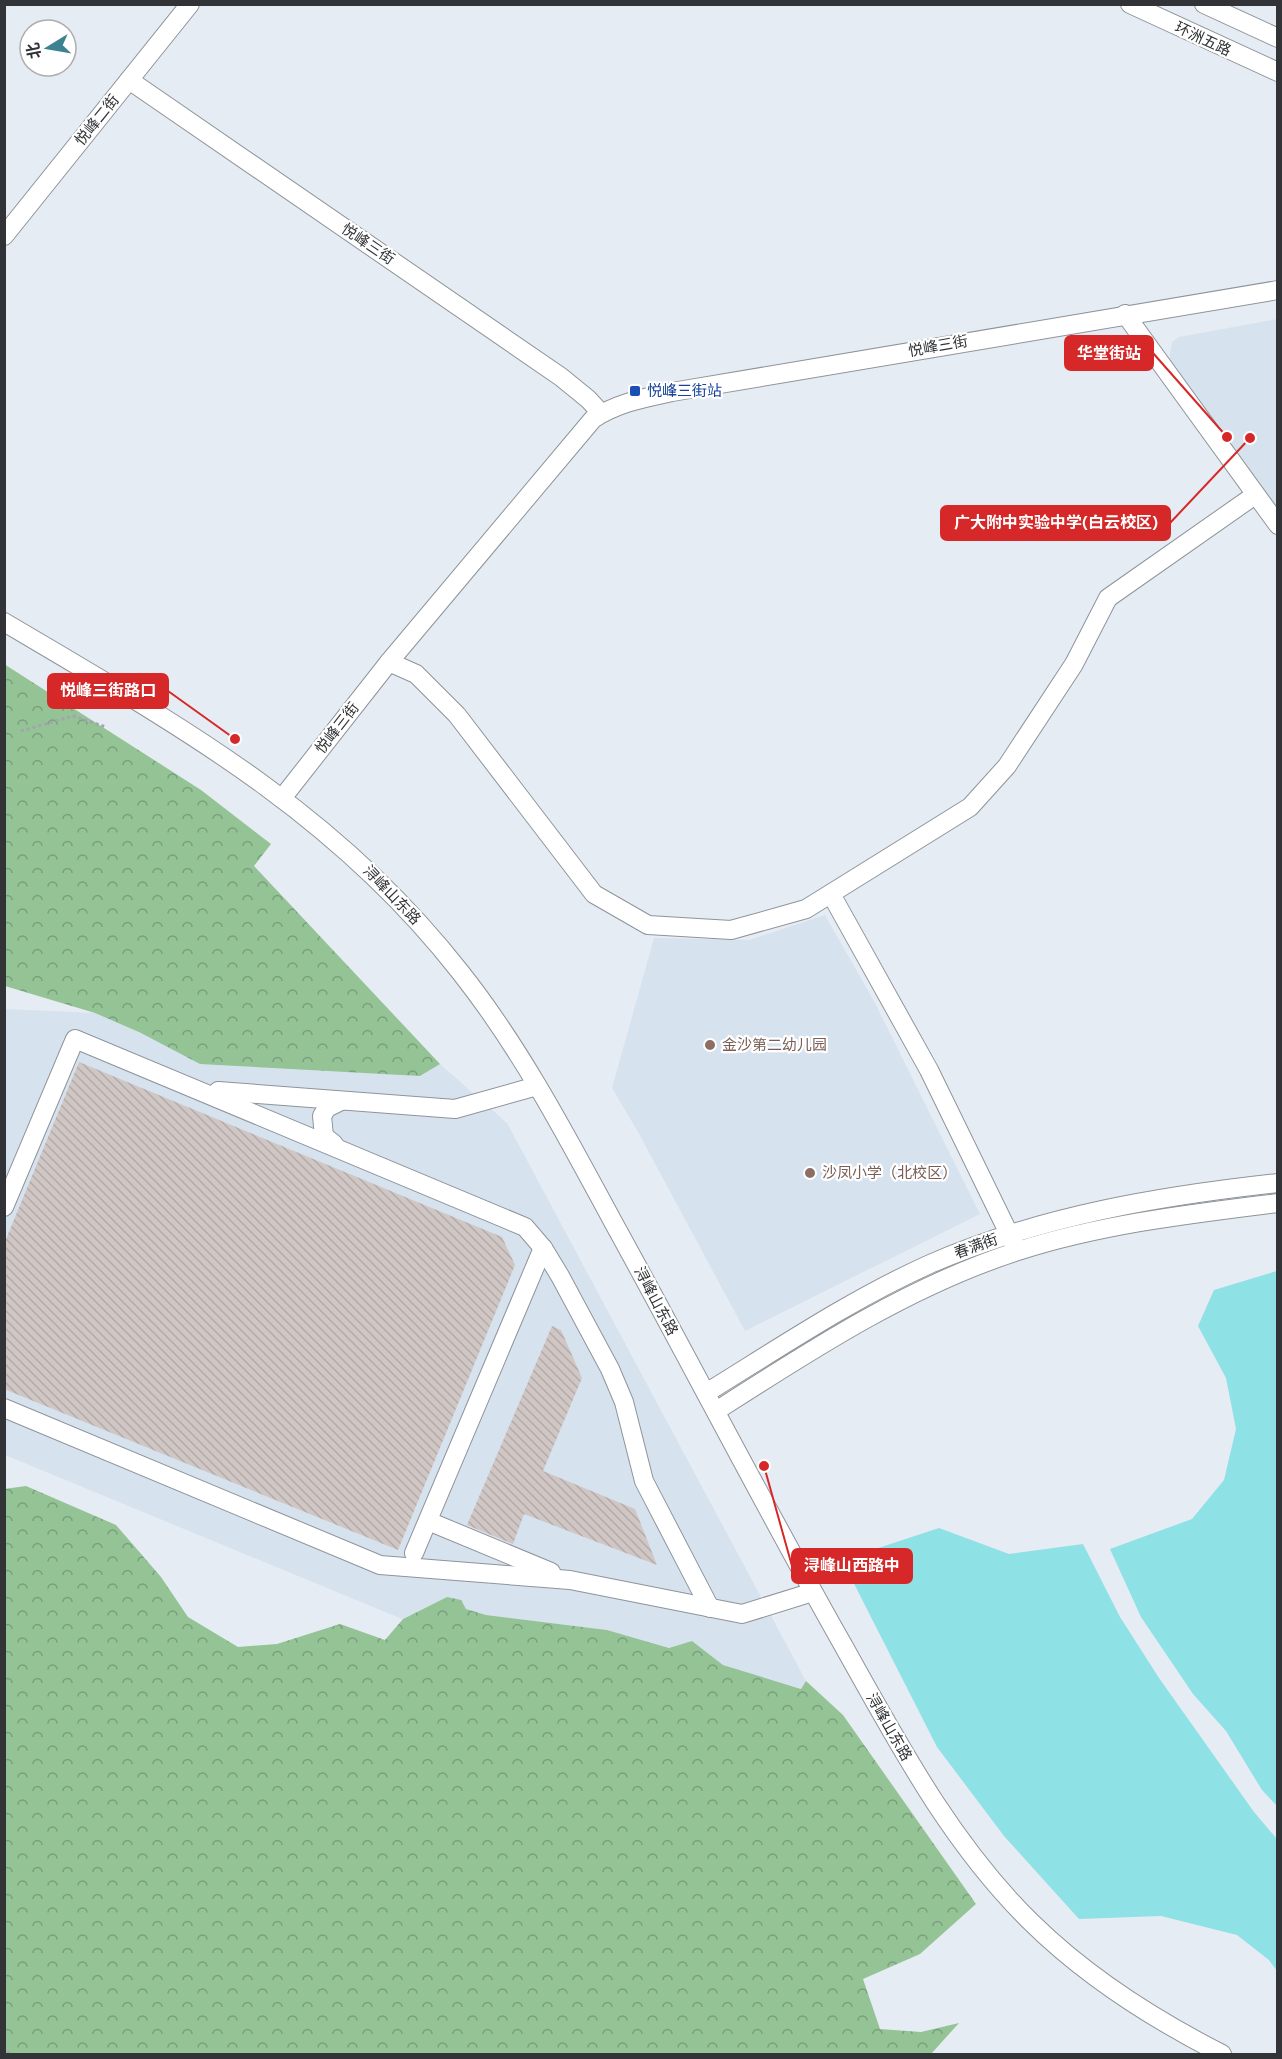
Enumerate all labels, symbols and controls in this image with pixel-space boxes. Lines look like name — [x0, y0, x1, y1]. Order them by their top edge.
north arrow — [18, 18, 78, 78]
street label: 环洲五路 — [1172, 18, 1234, 60]
text: 北 — [23, 41, 45, 60]
street label: 悦峰二街 — [71, 91, 123, 149]
street label: 悦峰三街 — [338, 220, 398, 268]
street label: 悦峰三街 — [907, 332, 969, 360]
callout: 华堂街站 — [1065, 336, 1153, 370]
text: 华堂街站 — [1077, 344, 1141, 363]
place label: 悦峰三街站 — [647, 382, 722, 400]
marker: 悦峰三街站 — [628, 384, 642, 398]
callout: 广大附中实验中学(白云校区) — [941, 506, 1170, 540]
text: 广大附中实验中学(白云校区) — [954, 513, 1158, 532]
callout: 悦峰三街路口 — [48, 674, 168, 708]
text: 悦峰三街路口 — [60, 681, 156, 700]
street label: 悦峰三街 — [311, 699, 363, 757]
street label: 浔峰山东路 — [359, 862, 425, 928]
place label: 金沙第二幼儿园 — [722, 1036, 827, 1054]
marker: 金沙第二幼儿园 — [703, 1038, 717, 1052]
place label: 沙凤小学（北校区） — [822, 1164, 957, 1182]
marker: 沙凤小学（北校区） — [803, 1166, 817, 1180]
street label: 春满街 — [952, 1230, 1000, 1262]
street label: 浔峰山东路 — [630, 1264, 682, 1338]
callout: 浔峰山西路中 — [792, 1549, 912, 1583]
text: 浔峰山西路中 — [804, 1556, 900, 1575]
street label: 浔峰山东路 — [862, 1690, 916, 1764]

